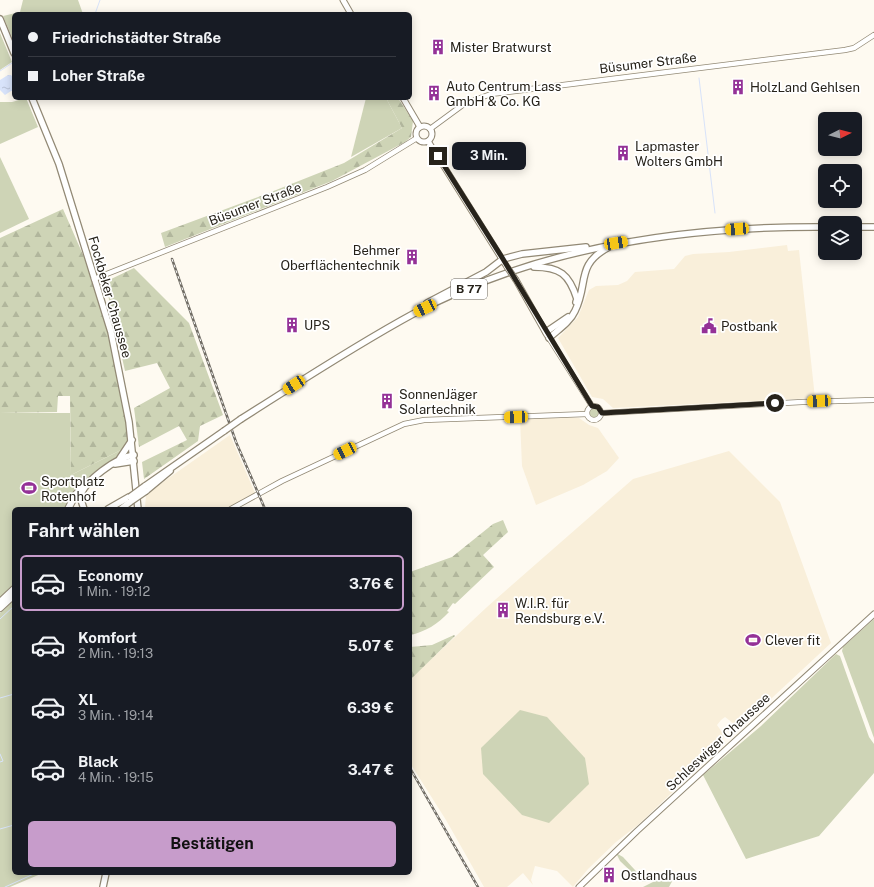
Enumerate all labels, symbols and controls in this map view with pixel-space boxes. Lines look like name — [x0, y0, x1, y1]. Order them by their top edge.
text: Friedrichstädter Straße — [52, 29, 221, 46]
building icon: Mister Bratwurst — [429, 38, 447, 56]
place label: Mister Bratwurst — [450, 40, 551, 55]
street label: Büsumer Straße — [598, 50, 698, 76]
text: Loher Straße — [52, 67, 145, 84]
building icon: HolzLand Gehlsen — [729, 78, 747, 96]
place label: Auto Centrum Lass GmbH & Co. KG — [446, 79, 561, 109]
place label: HolzLand Gehlsen — [750, 80, 860, 95]
building icon: Auto Centrum Lass GmbH & Co. KG — [425, 84, 443, 102]
north arrow — [818, 112, 862, 156]
map controls — [818, 112, 862, 260]
place label: Lapmaster Wolters GmbH — [635, 139, 723, 169]
callout: 3 Min. — [452, 142, 526, 170]
building icon: Lapmaster Wolters GmbH — [614, 144, 632, 162]
route end — [429, 147, 447, 165]
text: 3 Min. — [470, 148, 508, 163]
button: locate — [818, 164, 862, 208]
street label: Büsumer Straße — [207, 179, 303, 229]
button: layers — [818, 216, 862, 260]
car — [725, 222, 749, 236]
street label: Fockbeker Chaussee — [85, 234, 135, 360]
car — [603, 235, 629, 251]
place label: Behmer Oberflächentechnik — [280, 243, 400, 273]
building icon: Behmer Oberflächentechnik — [403, 248, 421, 266]
road number: B 77 — [451, 279, 487, 299]
car — [412, 297, 438, 319]
building icon: UPS — [283, 316, 301, 334]
public building icon: Postbank — [700, 317, 718, 335]
place label: UPS — [304, 318, 330, 333]
place label: Postbank — [721, 319, 778, 334]
car — [281, 373, 307, 397]
place label: SonnenJäger Solartechnik — [399, 387, 478, 417]
building icon: SonnenJäger Solartechnik — [378, 392, 396, 410]
route start — [766, 394, 784, 412]
car — [807, 394, 831, 408]
car — [504, 411, 528, 423]
car — [332, 440, 358, 462]
place label: Sportplatz Rotenhof — [41, 474, 105, 504]
sports icon: Sportplatz Rotenhof — [20, 479, 38, 497]
text: Fahrt wählen — [28, 520, 140, 541]
icon: car — [30, 565, 66, 601]
text: Economy — [78, 567, 143, 584]
text: 3.76 € — [349, 575, 394, 592]
text: 1 Min. · 19:12 — [78, 584, 150, 599]
place label: W.I.R. für Rendsburg e.V. — [515, 596, 605, 626]
building icon: W.I.R. für Rendsburg e.V. — [494, 601, 512, 619]
icon: car — [30, 627, 66, 663]
text: Komfort — [78, 629, 137, 646]
sports icon: Clever fit — [744, 631, 762, 649]
place label: Clever fit — [765, 633, 820, 648]
text: 5.07 € — [348, 637, 394, 654]
text: 2 Min. · 19:13 — [78, 646, 153, 661]
icon: car — [30, 689, 66, 725]
street label: Schleswiger Chaussee — [663, 690, 773, 794]
text: XL — [78, 691, 97, 708]
text: 6.39 € — [347, 699, 394, 716]
text: 3 Min. · 19:14 — [78, 708, 154, 723]
icon: car — [30, 751, 66, 787]
text: Black — [78, 753, 118, 770]
text: 3.47 € — [348, 761, 394, 778]
text: 4 Min. · 19:15 — [78, 770, 154, 785]
button: Bestätigen — [28, 821, 396, 867]
building icon: Ostlandhaus — [600, 866, 618, 884]
place label: Ostlandhaus — [621, 868, 697, 883]

